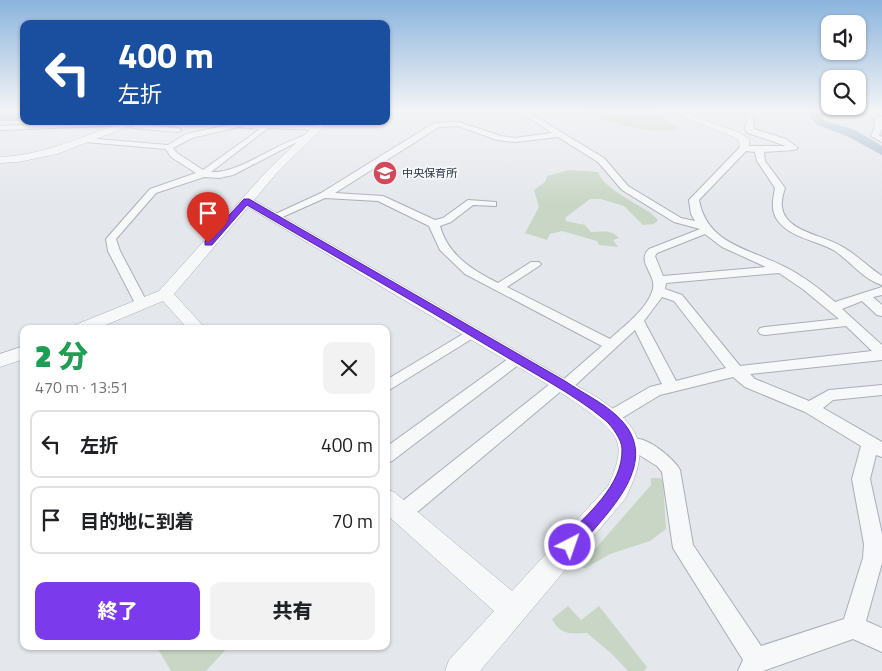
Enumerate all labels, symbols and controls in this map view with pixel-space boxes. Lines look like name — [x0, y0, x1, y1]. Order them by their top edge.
map controls — [821, 15, 866, 115]
button: sound — [821, 15, 866, 60]
text: 400 m — [118, 28, 214, 82]
icon: left — [35, 40, 100, 105]
button: search — [821, 70, 866, 115]
text: 左折 — [118, 77, 162, 111]
school or university icon: 中央保育所 — [372, 160, 398, 186]
place label: 中央保育所 — [402, 165, 458, 181]
pin — [187, 192, 229, 243]
icon: arrive — [194, 199, 222, 227]
text: 2 分 — [35, 333, 88, 379]
button: close — [323, 342, 375, 394]
text: 470 m · 13:51 — [35, 375, 129, 399]
icon: left — [37, 430, 65, 458]
text: 左折 — [80, 430, 118, 459]
text: 400 m — [321, 430, 373, 459]
icon: arrive — [37, 506, 65, 534]
text: 目的地に到着 — [80, 506, 194, 535]
text: 70 m — [332, 506, 373, 535]
position arrow — [543, 518, 595, 570]
button: 終了 — [35, 582, 200, 640]
button: 共有 — [210, 582, 375, 640]

